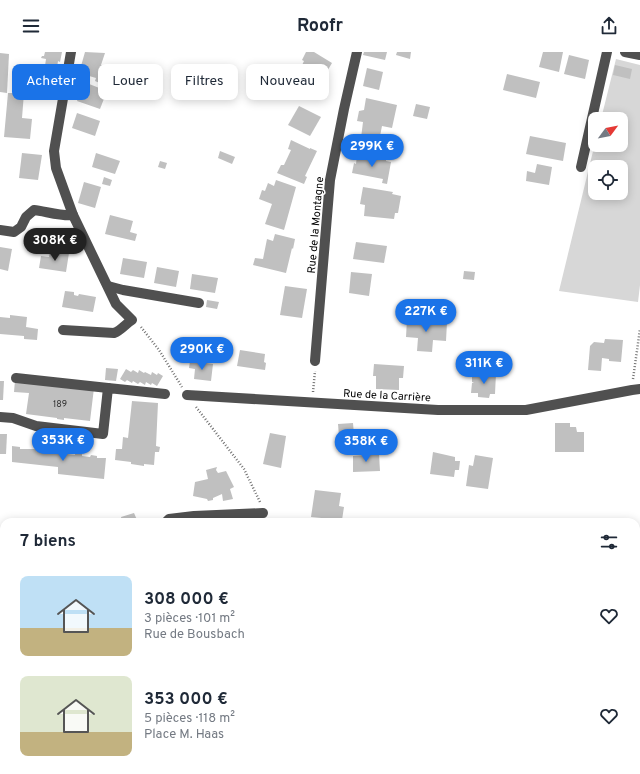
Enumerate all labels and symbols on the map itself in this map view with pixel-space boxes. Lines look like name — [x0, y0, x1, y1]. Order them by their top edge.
north arrow — [588, 112, 628, 152]
pin: 299K € — [339, 134, 405, 168]
street label: Rue de la Montagne — [305, 176, 327, 274]
pin: 308K € — [22, 228, 88, 262]
pin: 227K € — [393, 299, 459, 333]
pin: 290K € — [169, 337, 235, 371]
pin: 311K € — [451, 351, 517, 385]
street label: Rue de la Carrière — [343, 387, 431, 405]
house number: 189 — [53, 399, 67, 410]
pin: 353K € — [30, 428, 96, 462]
pin: 358K € — [333, 429, 399, 463]

